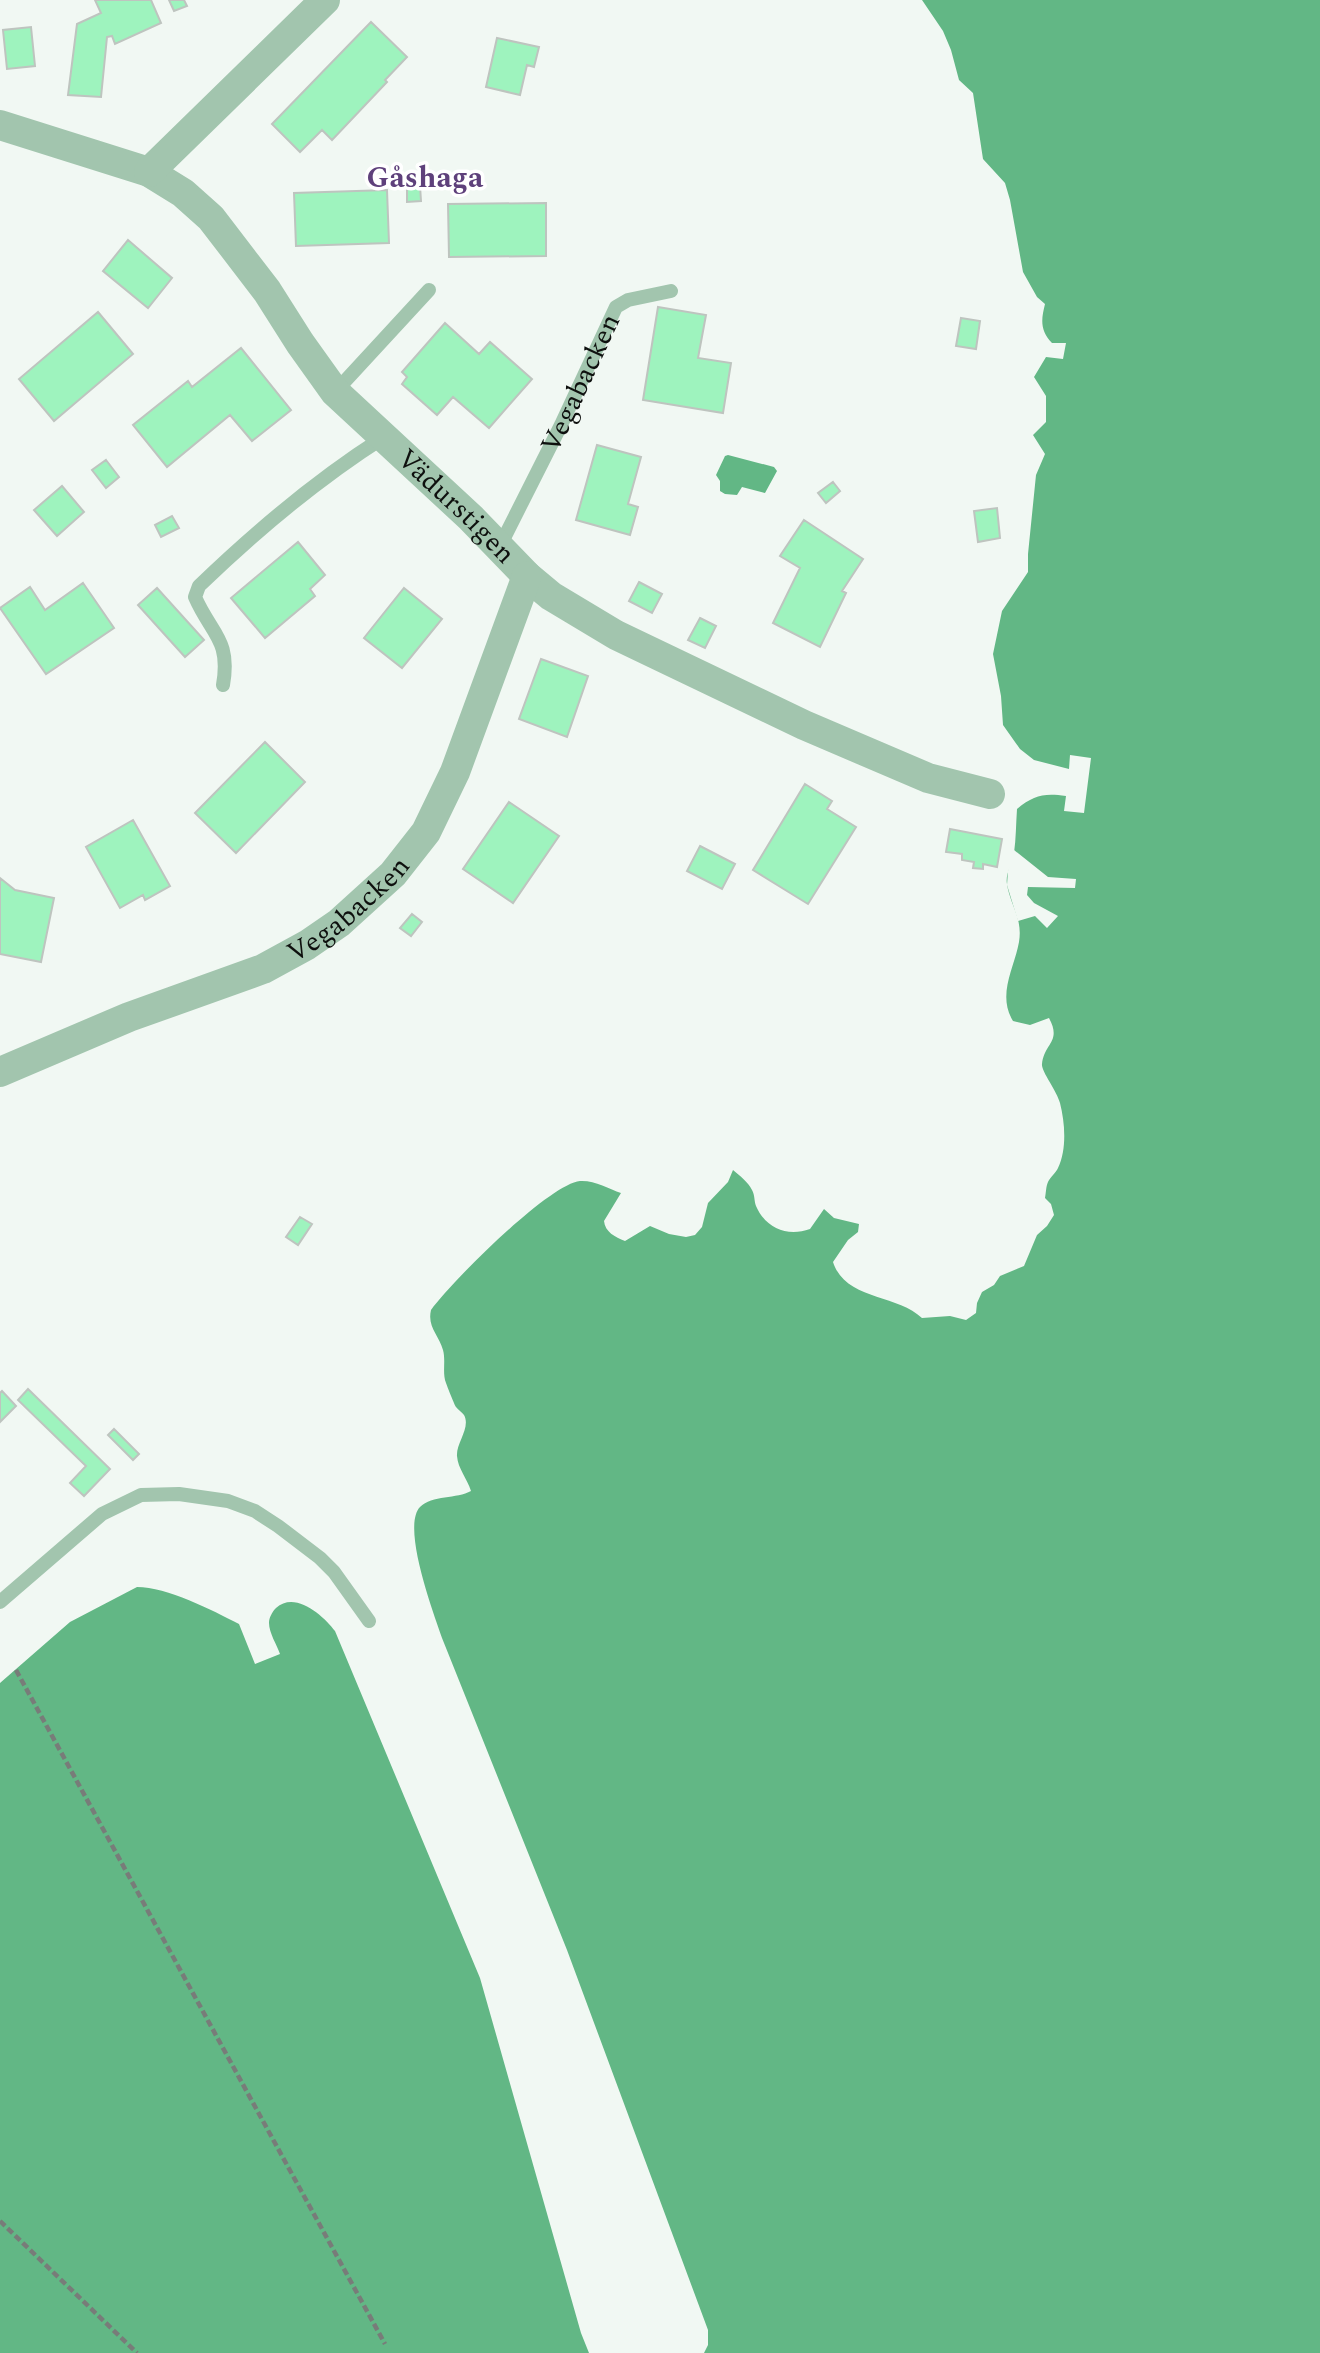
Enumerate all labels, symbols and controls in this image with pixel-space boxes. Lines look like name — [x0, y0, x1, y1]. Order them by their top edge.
district label: Gåshaga — [367, 155, 484, 201]
street label: Vegabacken — [529, 306, 632, 460]
street label: Vädurstigen — [387, 438, 526, 574]
street label: Vegabacken — [279, 847, 421, 974]

